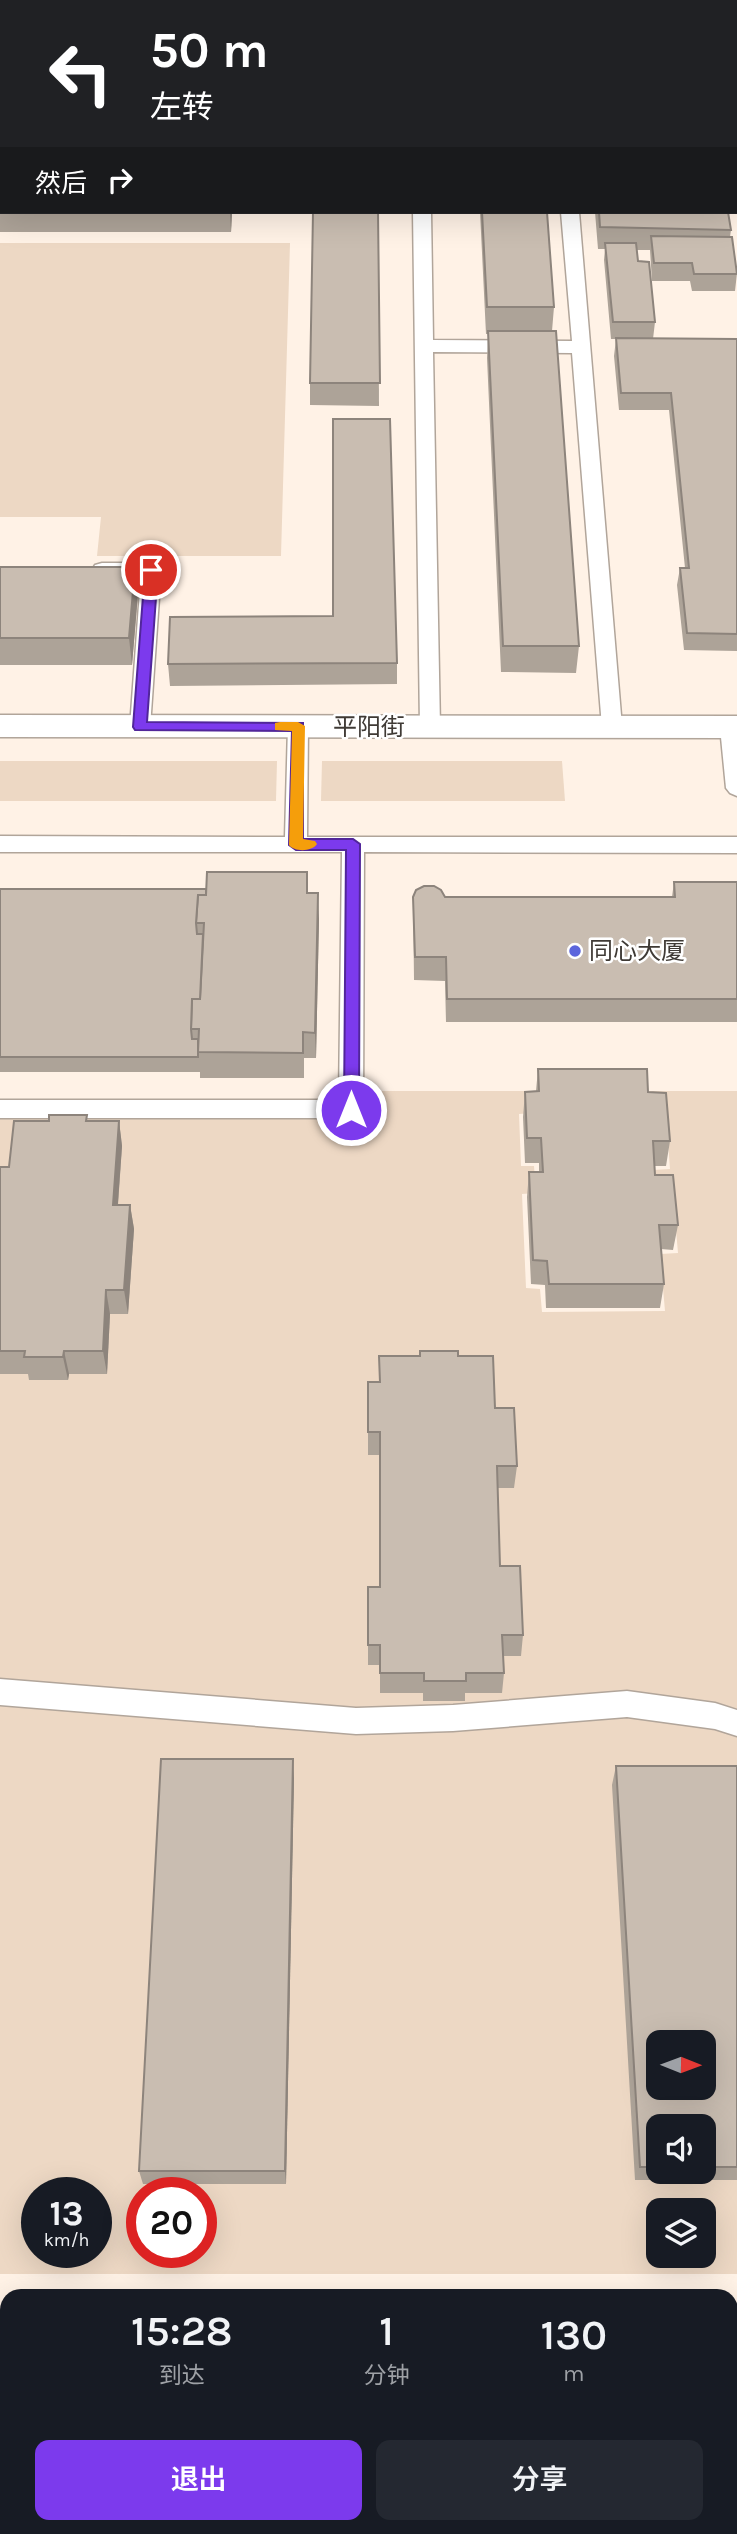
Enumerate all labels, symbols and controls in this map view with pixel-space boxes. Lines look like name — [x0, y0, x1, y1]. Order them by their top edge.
text: 50 m — [150, 22, 268, 79]
icon: left — [35, 28, 126, 119]
text: 左转 — [150, 89, 214, 126]
icon: right — [101, 161, 139, 199]
text: 然后 — [35, 168, 87, 199]
pin — [121, 540, 181, 600]
icon: arrive — [132, 551, 170, 589]
street label: 平阳街 — [333, 713, 405, 741]
place label: 同心大厦 — [589, 937, 685, 965]
marker: 同心大厦 — [567, 943, 583, 959]
position arrow — [314, 1073, 388, 1147]
north arrow — [646, 2030, 716, 2100]
map controls — [646, 2030, 716, 2268]
button: sound — [646, 2114, 716, 2184]
speed limit sign: 20 — [126, 2177, 217, 2268]
text: 13 — [49, 2193, 84, 2234]
button: layers — [646, 2198, 716, 2268]
text: km/h — [44, 2229, 89, 2251]
text: 15:28 — [131, 2306, 233, 2356]
text: 1 — [379, 2306, 394, 2356]
text: 130 — [540, 2310, 607, 2360]
text: m — [563, 2360, 585, 2387]
text: 到达 — [159, 2362, 205, 2389]
text: 分钟 — [364, 2362, 410, 2389]
button: 退出 — [35, 2440, 362, 2520]
button: 分享 — [376, 2440, 703, 2520]

